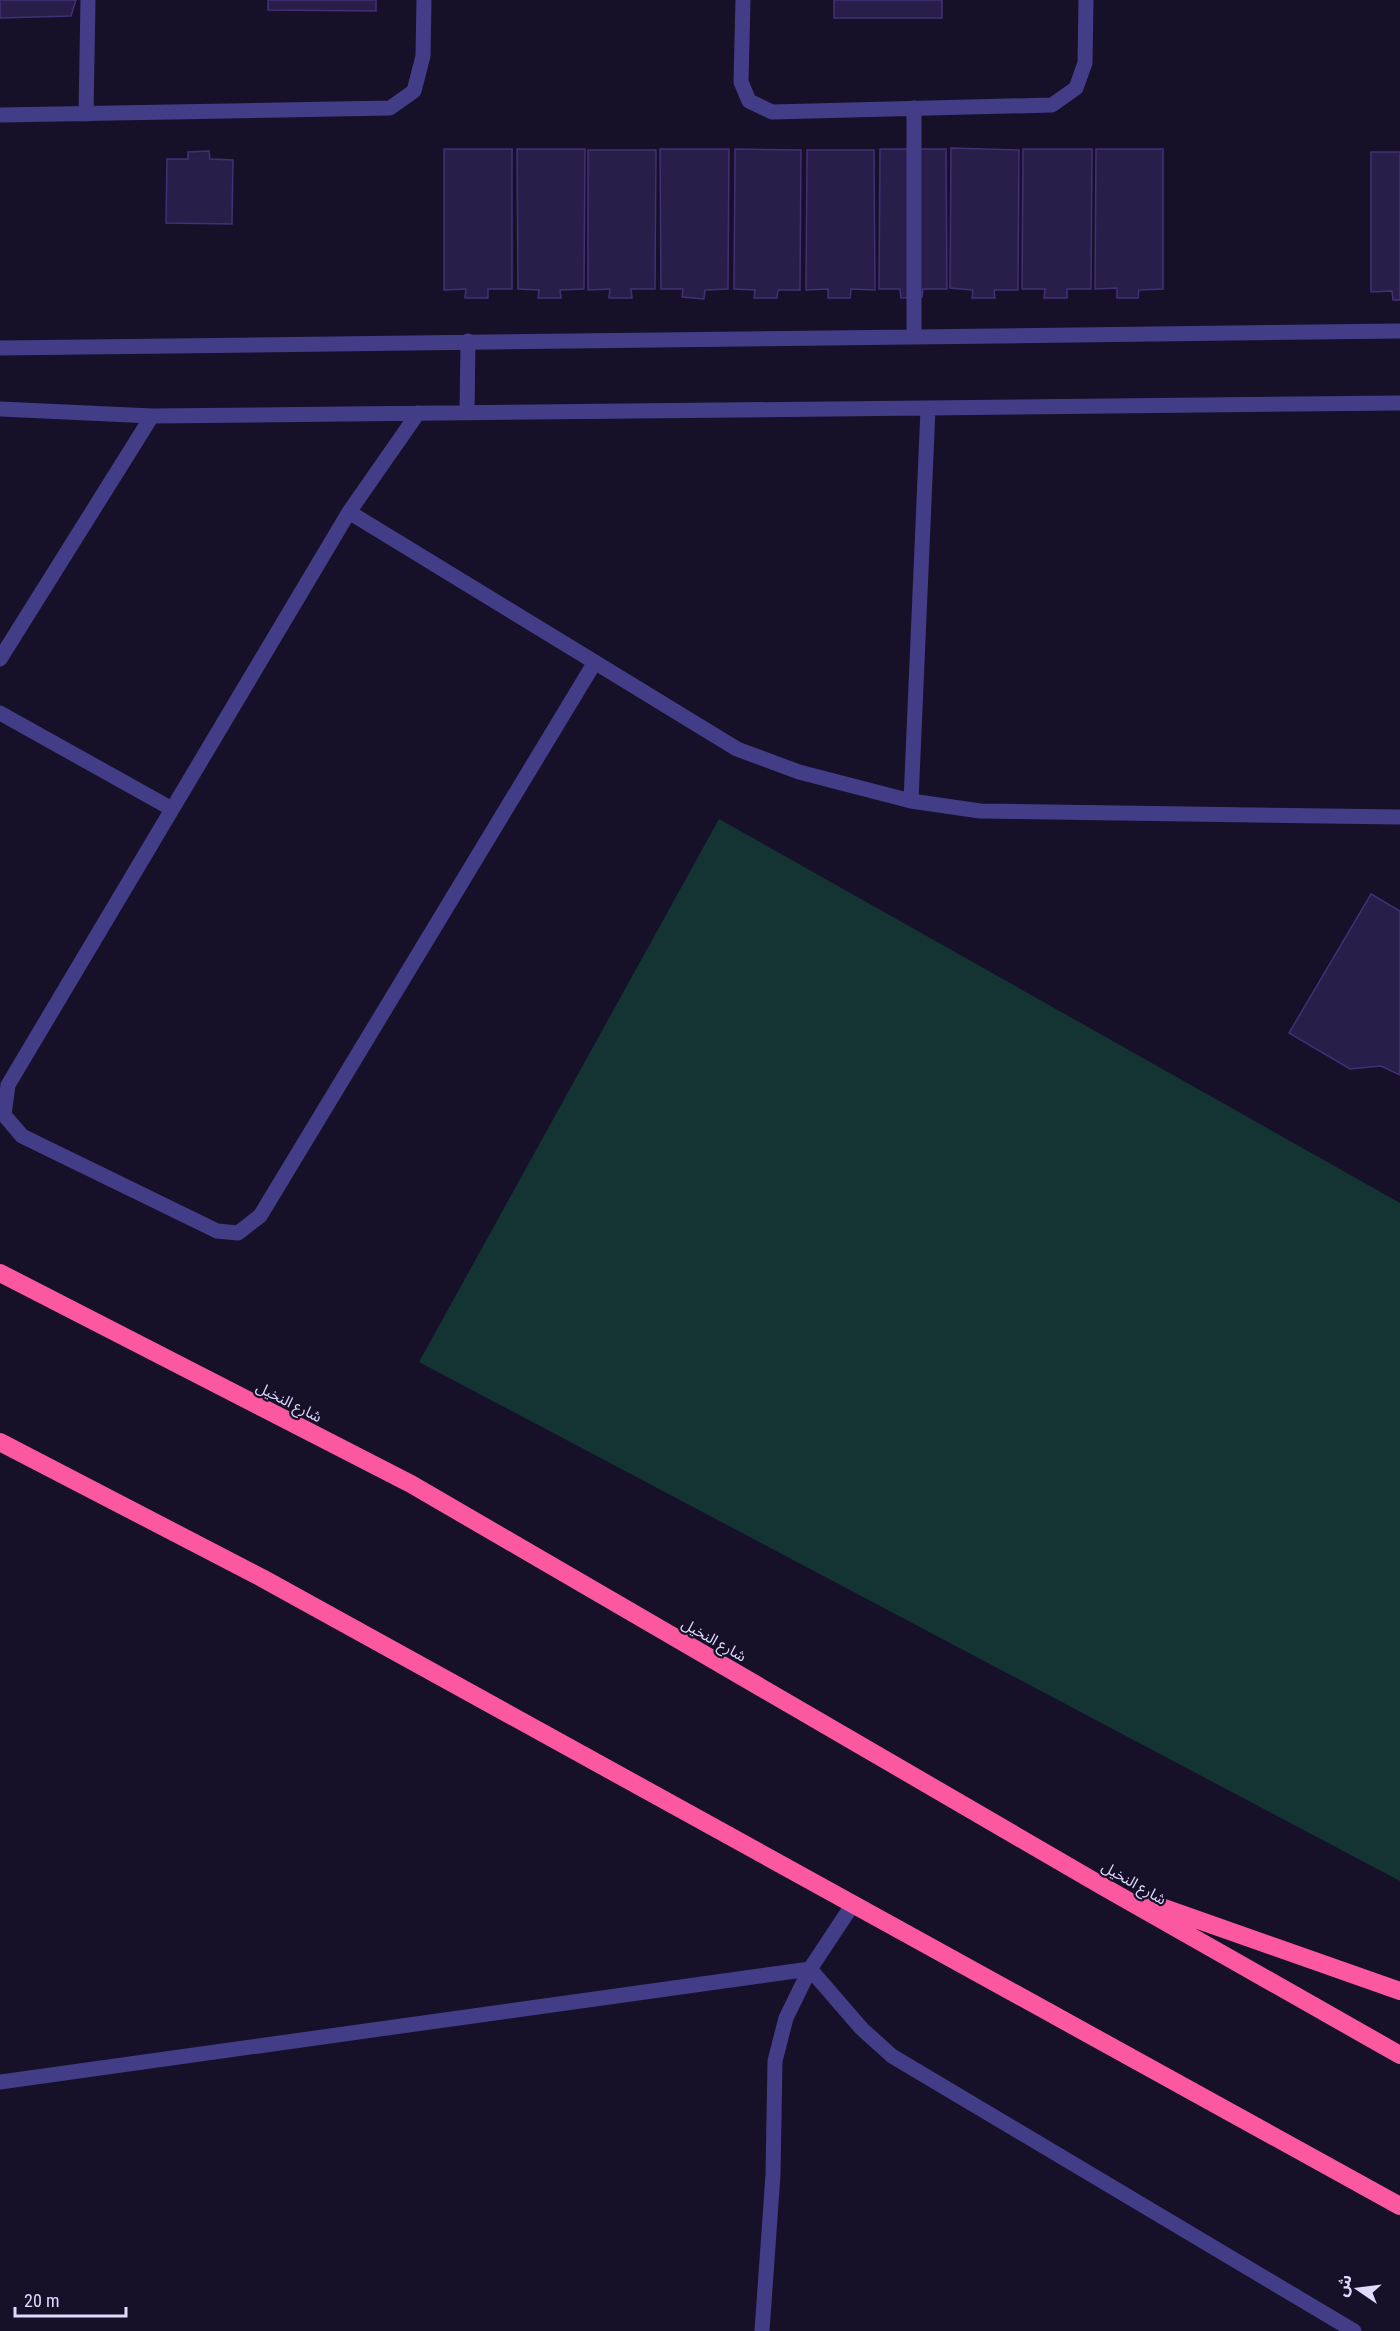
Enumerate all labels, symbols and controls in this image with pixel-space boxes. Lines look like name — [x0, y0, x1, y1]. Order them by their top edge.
street label: شارع النخيل — [252, 1378, 325, 1429]
street label: شارع النخيل — [677, 1614, 750, 1668]
street label: شارع النخيل — [1097, 1857, 1170, 1911]
north arrow — [1328, 2259, 1388, 2319]
text: ش — [1332, 2272, 1356, 2298]
scale bar — [15, 2280, 126, 2318]
text: 20 m — [24, 2290, 59, 2311]

